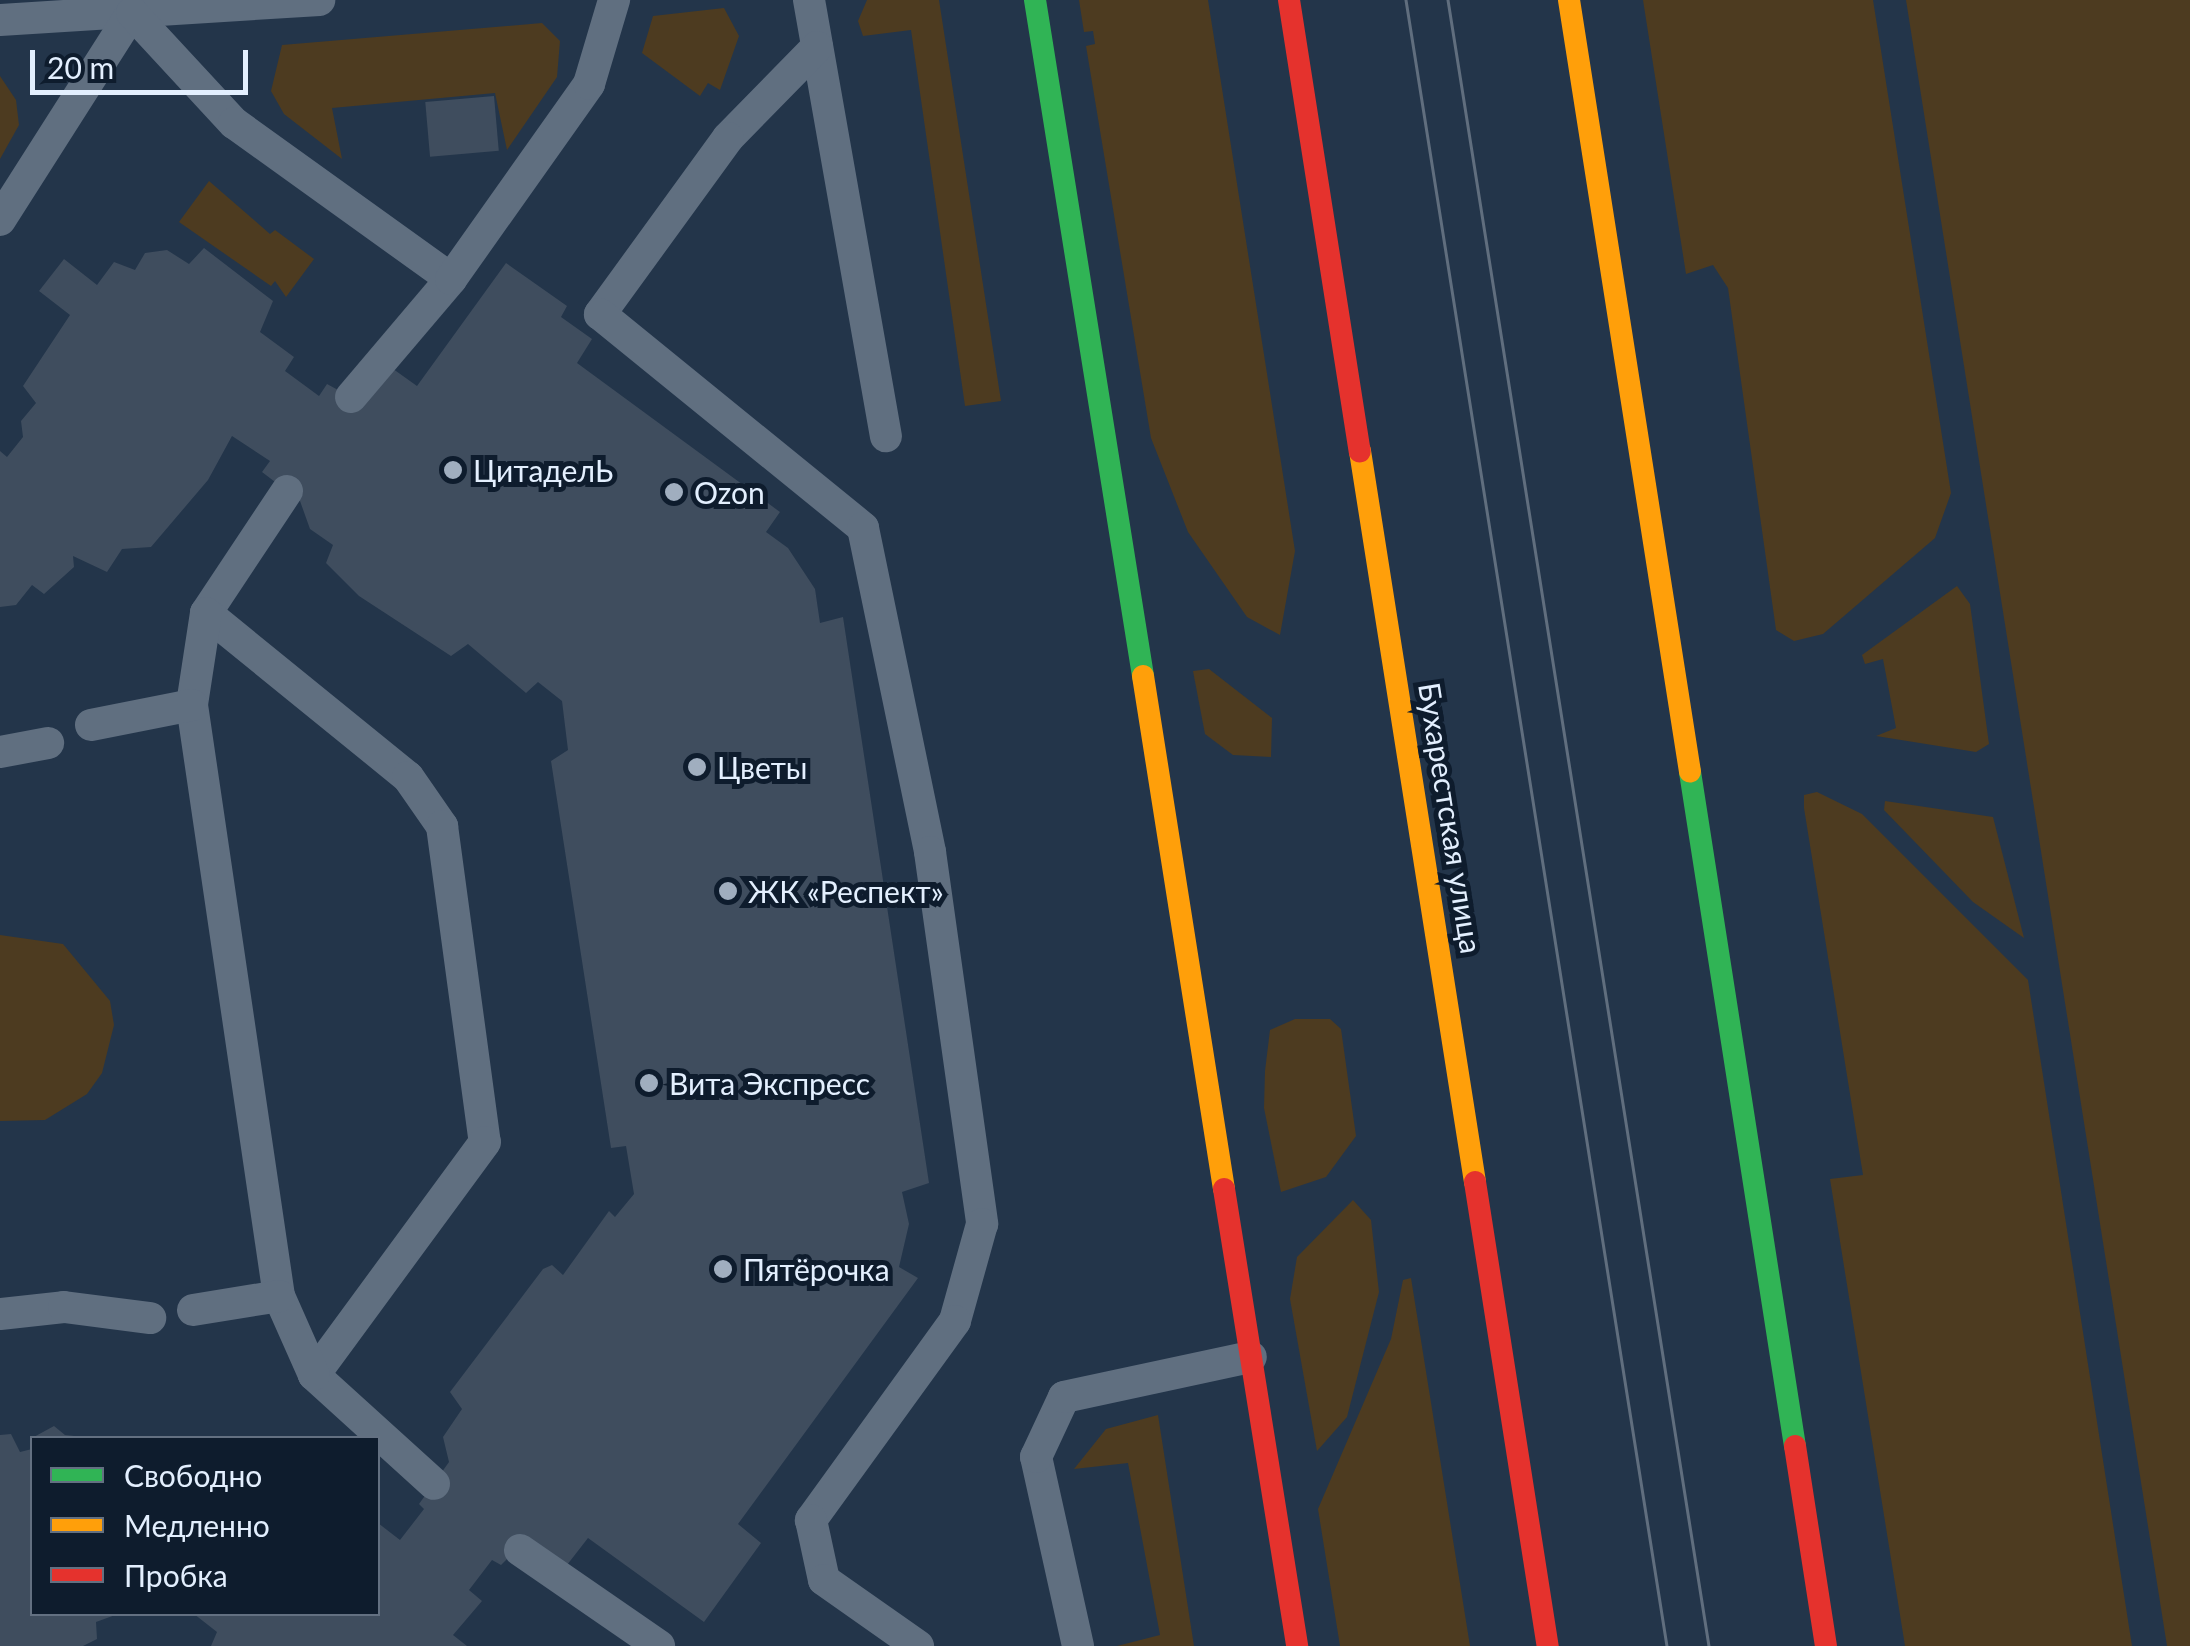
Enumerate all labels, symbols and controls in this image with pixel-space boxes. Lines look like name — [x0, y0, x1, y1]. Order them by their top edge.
scale bar — [35, 30, 252, 92]
text: 20 m — [47, 49, 114, 85]
place label: ЦитаделЬ — [473, 452, 613, 488]
marker: ЦитаделЬ — [442, 459, 464, 481]
place label: Ozon — [694, 474, 765, 510]
marker: Ozon — [663, 481, 685, 503]
street label: Бухарестская улица — [1412, 680, 1490, 956]
place label: Цветы — [717, 749, 807, 785]
marker: Цветы — [686, 756, 708, 778]
place label: ЖК «Респект» — [748, 873, 944, 909]
marker: ЖК «Респект» — [717, 880, 739, 902]
place label: Вита Экспресс — [669, 1065, 870, 1101]
marker: Вита Экспресс — [638, 1072, 660, 1094]
place label: Пятёрочка — [743, 1251, 890, 1287]
marker: Пятёрочка — [712, 1258, 734, 1280]
legend — [30, 1436, 380, 1616]
text: Свободно — [124, 1457, 262, 1493]
text: Медленно — [124, 1507, 270, 1543]
text: Пробка — [124, 1557, 228, 1593]

